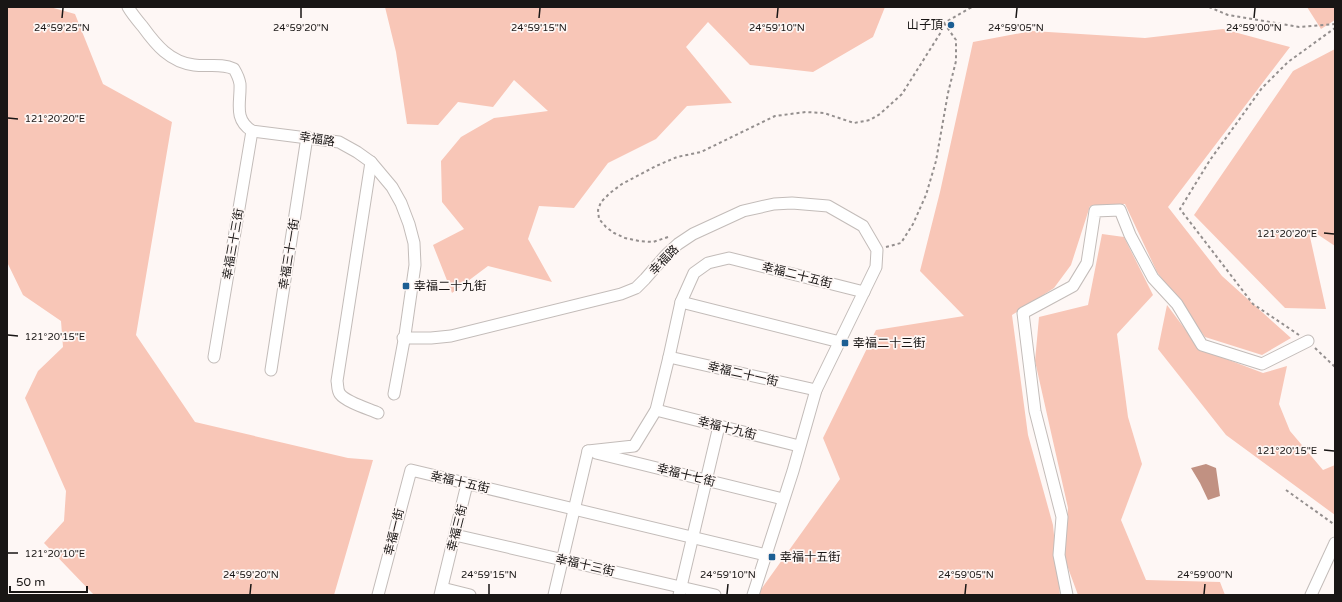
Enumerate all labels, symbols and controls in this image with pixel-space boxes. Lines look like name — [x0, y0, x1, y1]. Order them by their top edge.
place label: 山子頂 — [907, 18, 943, 32]
marker: 山子頂 — [946, 20, 956, 30]
text: 24°59'25"N — [34, 22, 90, 34]
text: 24°59'20"N — [273, 22, 329, 34]
text: 24°59'15"N — [511, 22, 567, 34]
text: 24°59'10"N — [749, 22, 805, 34]
text: 24°59'05"N — [988, 22, 1044, 34]
text: 24°59'00"N — [1226, 22, 1282, 34]
text: 121°20'20"E — [25, 113, 85, 125]
street label: 幸福路 — [298, 129, 336, 149]
street label: 幸福三十三街 — [220, 207, 246, 281]
street label: 幸福三十一街 — [276, 217, 302, 291]
text: 121°20'20"E — [1257, 228, 1317, 240]
street label: 幸福路 — [646, 242, 682, 278]
street label: 幸福二十五街 — [760, 259, 834, 291]
place label: 幸福二十九街 — [414, 279, 486, 293]
marker: 幸福二十九街 — [401, 281, 411, 291]
text: 121°20'15"E — [25, 331, 85, 343]
place label: 幸福二十三街 — [853, 336, 925, 350]
marker: 幸福二十三街 — [840, 338, 850, 348]
street label: 幸福二十一街 — [706, 359, 780, 389]
street label: 幸福十九街 — [696, 414, 758, 442]
text: 121°20'15"E — [1257, 445, 1317, 457]
street label: 幸福十七街 — [655, 461, 717, 489]
street label: 幸福十五街 — [429, 468, 491, 496]
street label: 幸福三街 — [444, 503, 470, 553]
street label: 幸福一街 — [381, 507, 407, 557]
text: 121°20'10"E — [25, 548, 85, 560]
place label: 幸福十五街 — [780, 550, 840, 564]
street label: 幸福十三街 — [554, 551, 616, 579]
marker: 幸福十五街 — [767, 552, 777, 562]
scale bar — [10, 568, 87, 594]
text: 24°59'20"N — [223, 569, 279, 581]
text: 24°59'15"N — [461, 569, 517, 581]
text: 24°59'10"N — [700, 569, 756, 581]
text: 24°59'05"N — [938, 569, 994, 581]
text: 24°59'00"N — [1177, 569, 1233, 581]
text: 50 m — [16, 575, 45, 589]

